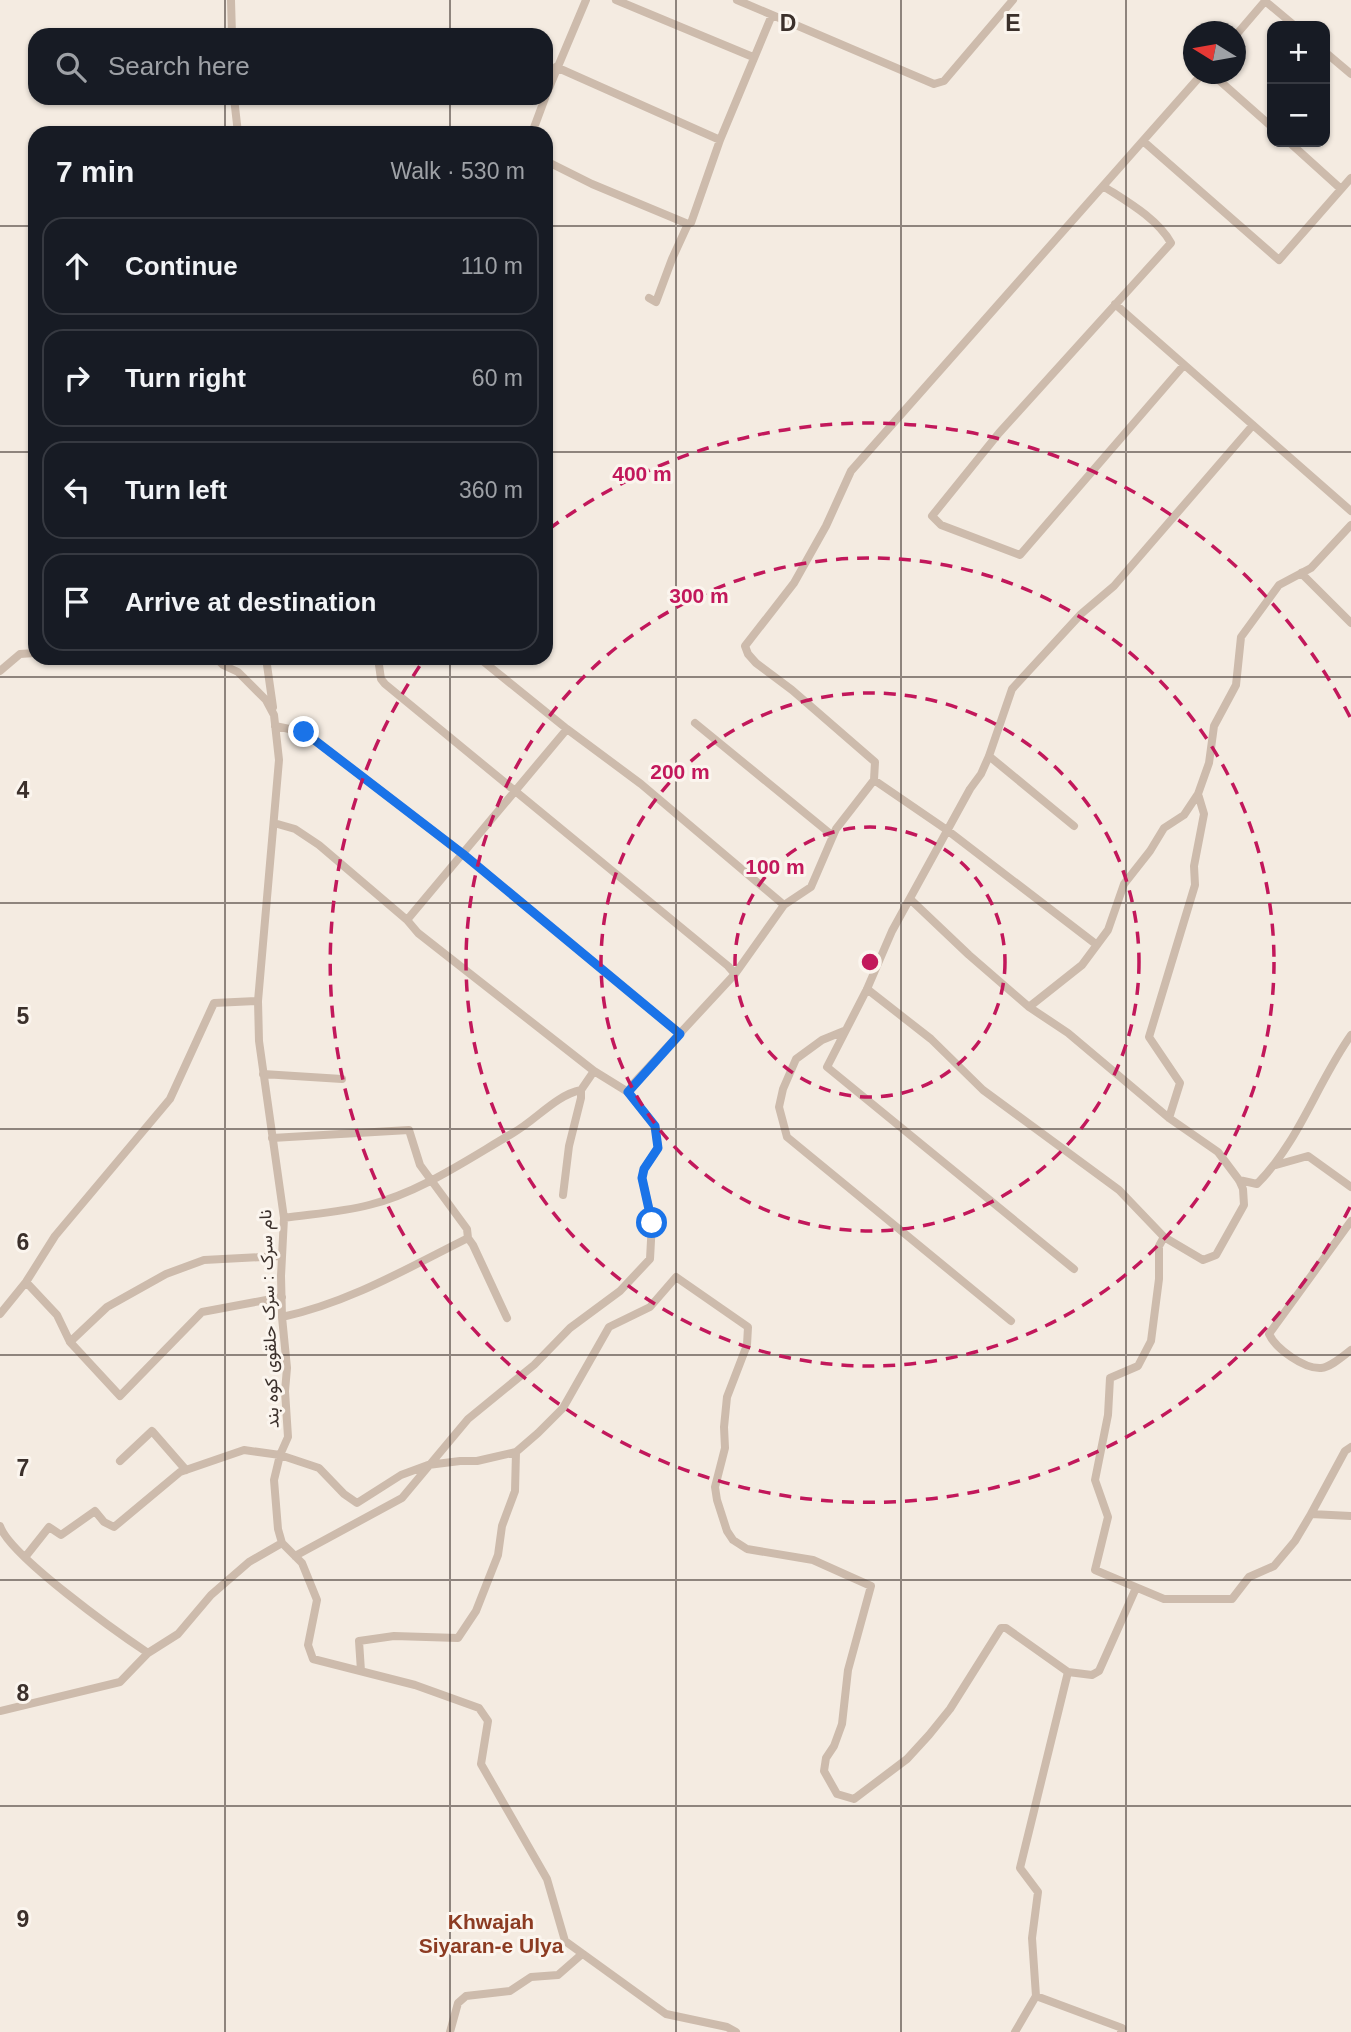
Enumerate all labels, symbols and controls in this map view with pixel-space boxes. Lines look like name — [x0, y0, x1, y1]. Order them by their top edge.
text: D — [780, 10, 796, 36]
text: E — [1005, 10, 1021, 36]
north arrow — [1183, 21, 1246, 84]
map controls — [1267, 21, 1330, 147]
button: + — [1267, 21, 1330, 84]
search box — [28, 28, 553, 105]
icon: search — [52, 48, 90, 86]
text: Search here — [108, 51, 250, 81]
button: − — [1267, 84, 1330, 147]
text: 7 min — [56, 155, 134, 188]
text: Walk · 530 m — [390, 158, 525, 184]
icon: ahead — [58, 247, 96, 285]
text: Continue — [125, 251, 238, 281]
text: 110 m — [461, 253, 523, 279]
icon: right — [58, 359, 96, 397]
text: Turn right — [125, 363, 246, 393]
text: 60 m — [472, 365, 523, 391]
text: 400 m — [612, 462, 672, 485]
icon: left — [58, 471, 96, 509]
text: Turn left — [125, 475, 227, 505]
text: 360 m — [459, 477, 523, 503]
icon: arrive — [58, 583, 96, 621]
text: 300 m — [669, 584, 729, 607]
text: Arrive at destination — [125, 587, 376, 617]
route end — [288, 716, 319, 747]
text: 200 m — [650, 760, 710, 783]
text: 4 — [17, 777, 30, 803]
text: 100 m — [745, 855, 805, 878]
centre of rings — [858, 950, 882, 974]
text: 5 — [17, 1003, 30, 1029]
route start — [636, 1207, 667, 1238]
street label: نام سرک : سرک حلقوی کوه بند — [255, 1209, 285, 1429]
text: 6 — [17, 1229, 29, 1255]
text: 7 — [17, 1455, 29, 1481]
text: 8 — [17, 1680, 30, 1706]
text: 9 — [17, 1906, 29, 1932]
district label: Khwajah Siyaran-e Ulya — [419, 1910, 564, 1957]

